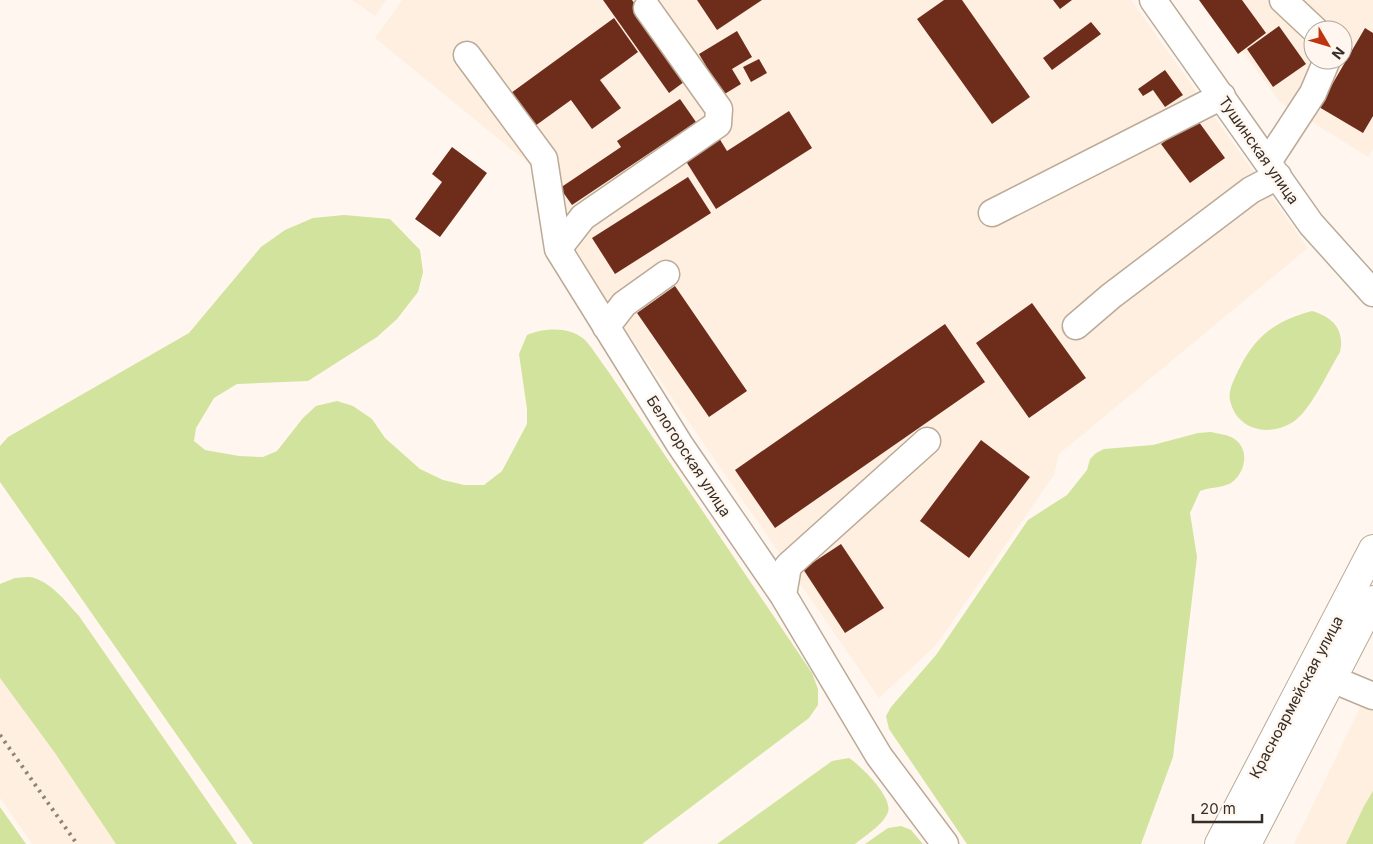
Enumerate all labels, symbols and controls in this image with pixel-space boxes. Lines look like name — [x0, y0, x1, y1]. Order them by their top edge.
north arrow — [1303, 20, 1353, 70]
text: N — [1329, 44, 1349, 63]
street label: Тушинская улица — [1215, 92, 1303, 208]
street label: Белогорская улица — [643, 392, 735, 520]
street label: Красноармейская улица — [1245, 612, 1347, 782]
scale bar — [1193, 792, 1262, 824]
text: 20 m — [1200, 799, 1236, 818]

